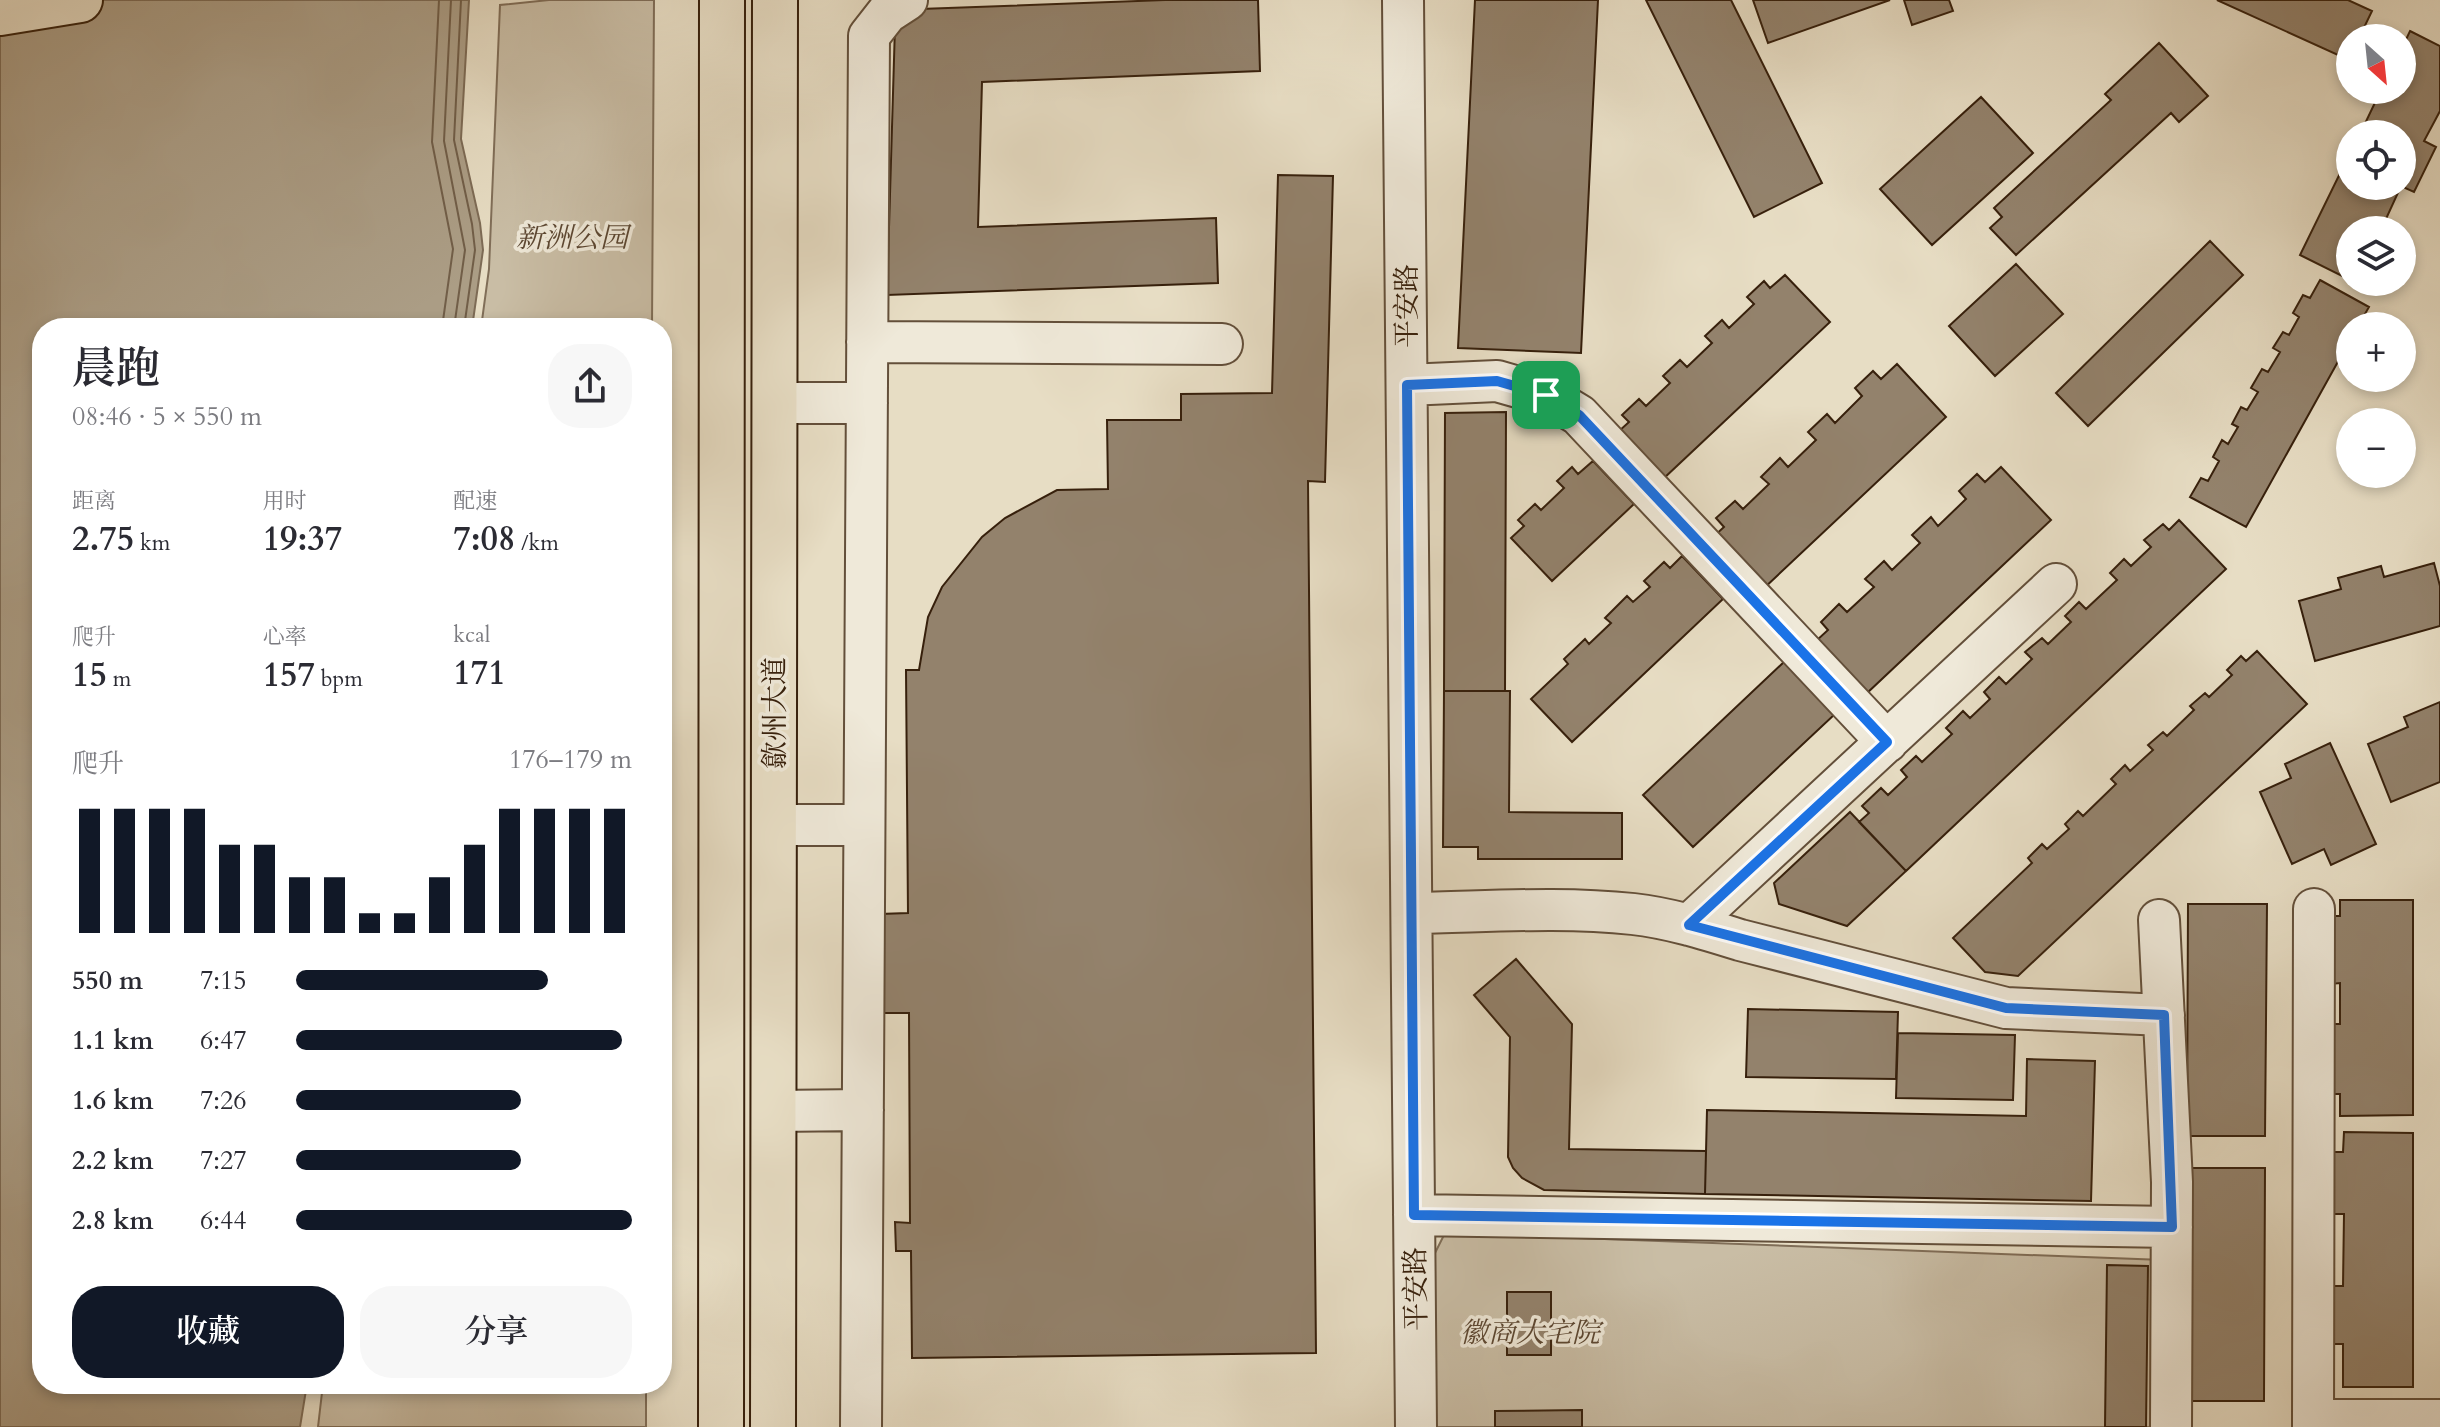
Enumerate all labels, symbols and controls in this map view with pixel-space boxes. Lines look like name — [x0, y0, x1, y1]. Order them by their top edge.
north arrow — [2336, 24, 2416, 104]
map controls — [2336, 24, 2416, 488]
button: locate — [2336, 120, 2416, 200]
button: layers — [2336, 216, 2416, 296]
park label: 新洲公园 — [516, 219, 632, 257]
street label: 平安路 — [1388, 264, 1426, 348]
button: + — [2336, 312, 2416, 392]
text: 晨跑 — [72, 339, 160, 399]
button: share — [548, 344, 632, 428]
pin — [1512, 361, 1580, 429]
icon: arrive — [1524, 373, 1568, 417]
text: 08:46 · 5 × 550 m — [72, 399, 262, 434]
button: − — [2336, 408, 2416, 488]
text: 距离 — [72, 486, 116, 516]
text: 用时 — [263, 486, 307, 516]
text: 配速 — [453, 486, 497, 516]
text: 2.75 — [72, 516, 134, 562]
text: 19:37 — [263, 516, 342, 562]
text: 7:08 — [453, 516, 515, 562]
text: km — [134, 528, 170, 558]
text: /km — [515, 528, 559, 558]
text: kcal — [453, 620, 490, 650]
text: 爬升 — [72, 622, 116, 652]
text: 心率 — [263, 622, 307, 652]
text: 171 — [453, 650, 506, 696]
text: 15 — [72, 652, 107, 698]
text: 157 — [263, 652, 315, 698]
street label: 歙州大道 — [756, 657, 794, 769]
text: m — [107, 664, 131, 694]
text: bpm — [315, 664, 363, 694]
text: 176–179 m — [509, 742, 632, 777]
text: 爬升 — [72, 746, 124, 781]
text: 550 m — [72, 963, 143, 998]
text: 7:15 — [200, 963, 247, 998]
text: 1.1 km — [72, 1023, 153, 1058]
text: 6:47 — [200, 1023, 247, 1058]
text: 1.6 km — [72, 1083, 153, 1118]
text: 7:26 — [200, 1083, 247, 1118]
text: 2.2 km — [72, 1143, 153, 1178]
text: 7:27 — [200, 1143, 247, 1178]
text: 2.8 km — [72, 1203, 153, 1238]
text: 6:44 — [200, 1203, 247, 1238]
street label: 平安路 — [1396, 1247, 1436, 1331]
button: 收藏 — [72, 1286, 344, 1378]
button: 分享 — [360, 1286, 632, 1378]
park label: 徽商大宅院 — [1460, 1314, 1604, 1352]

